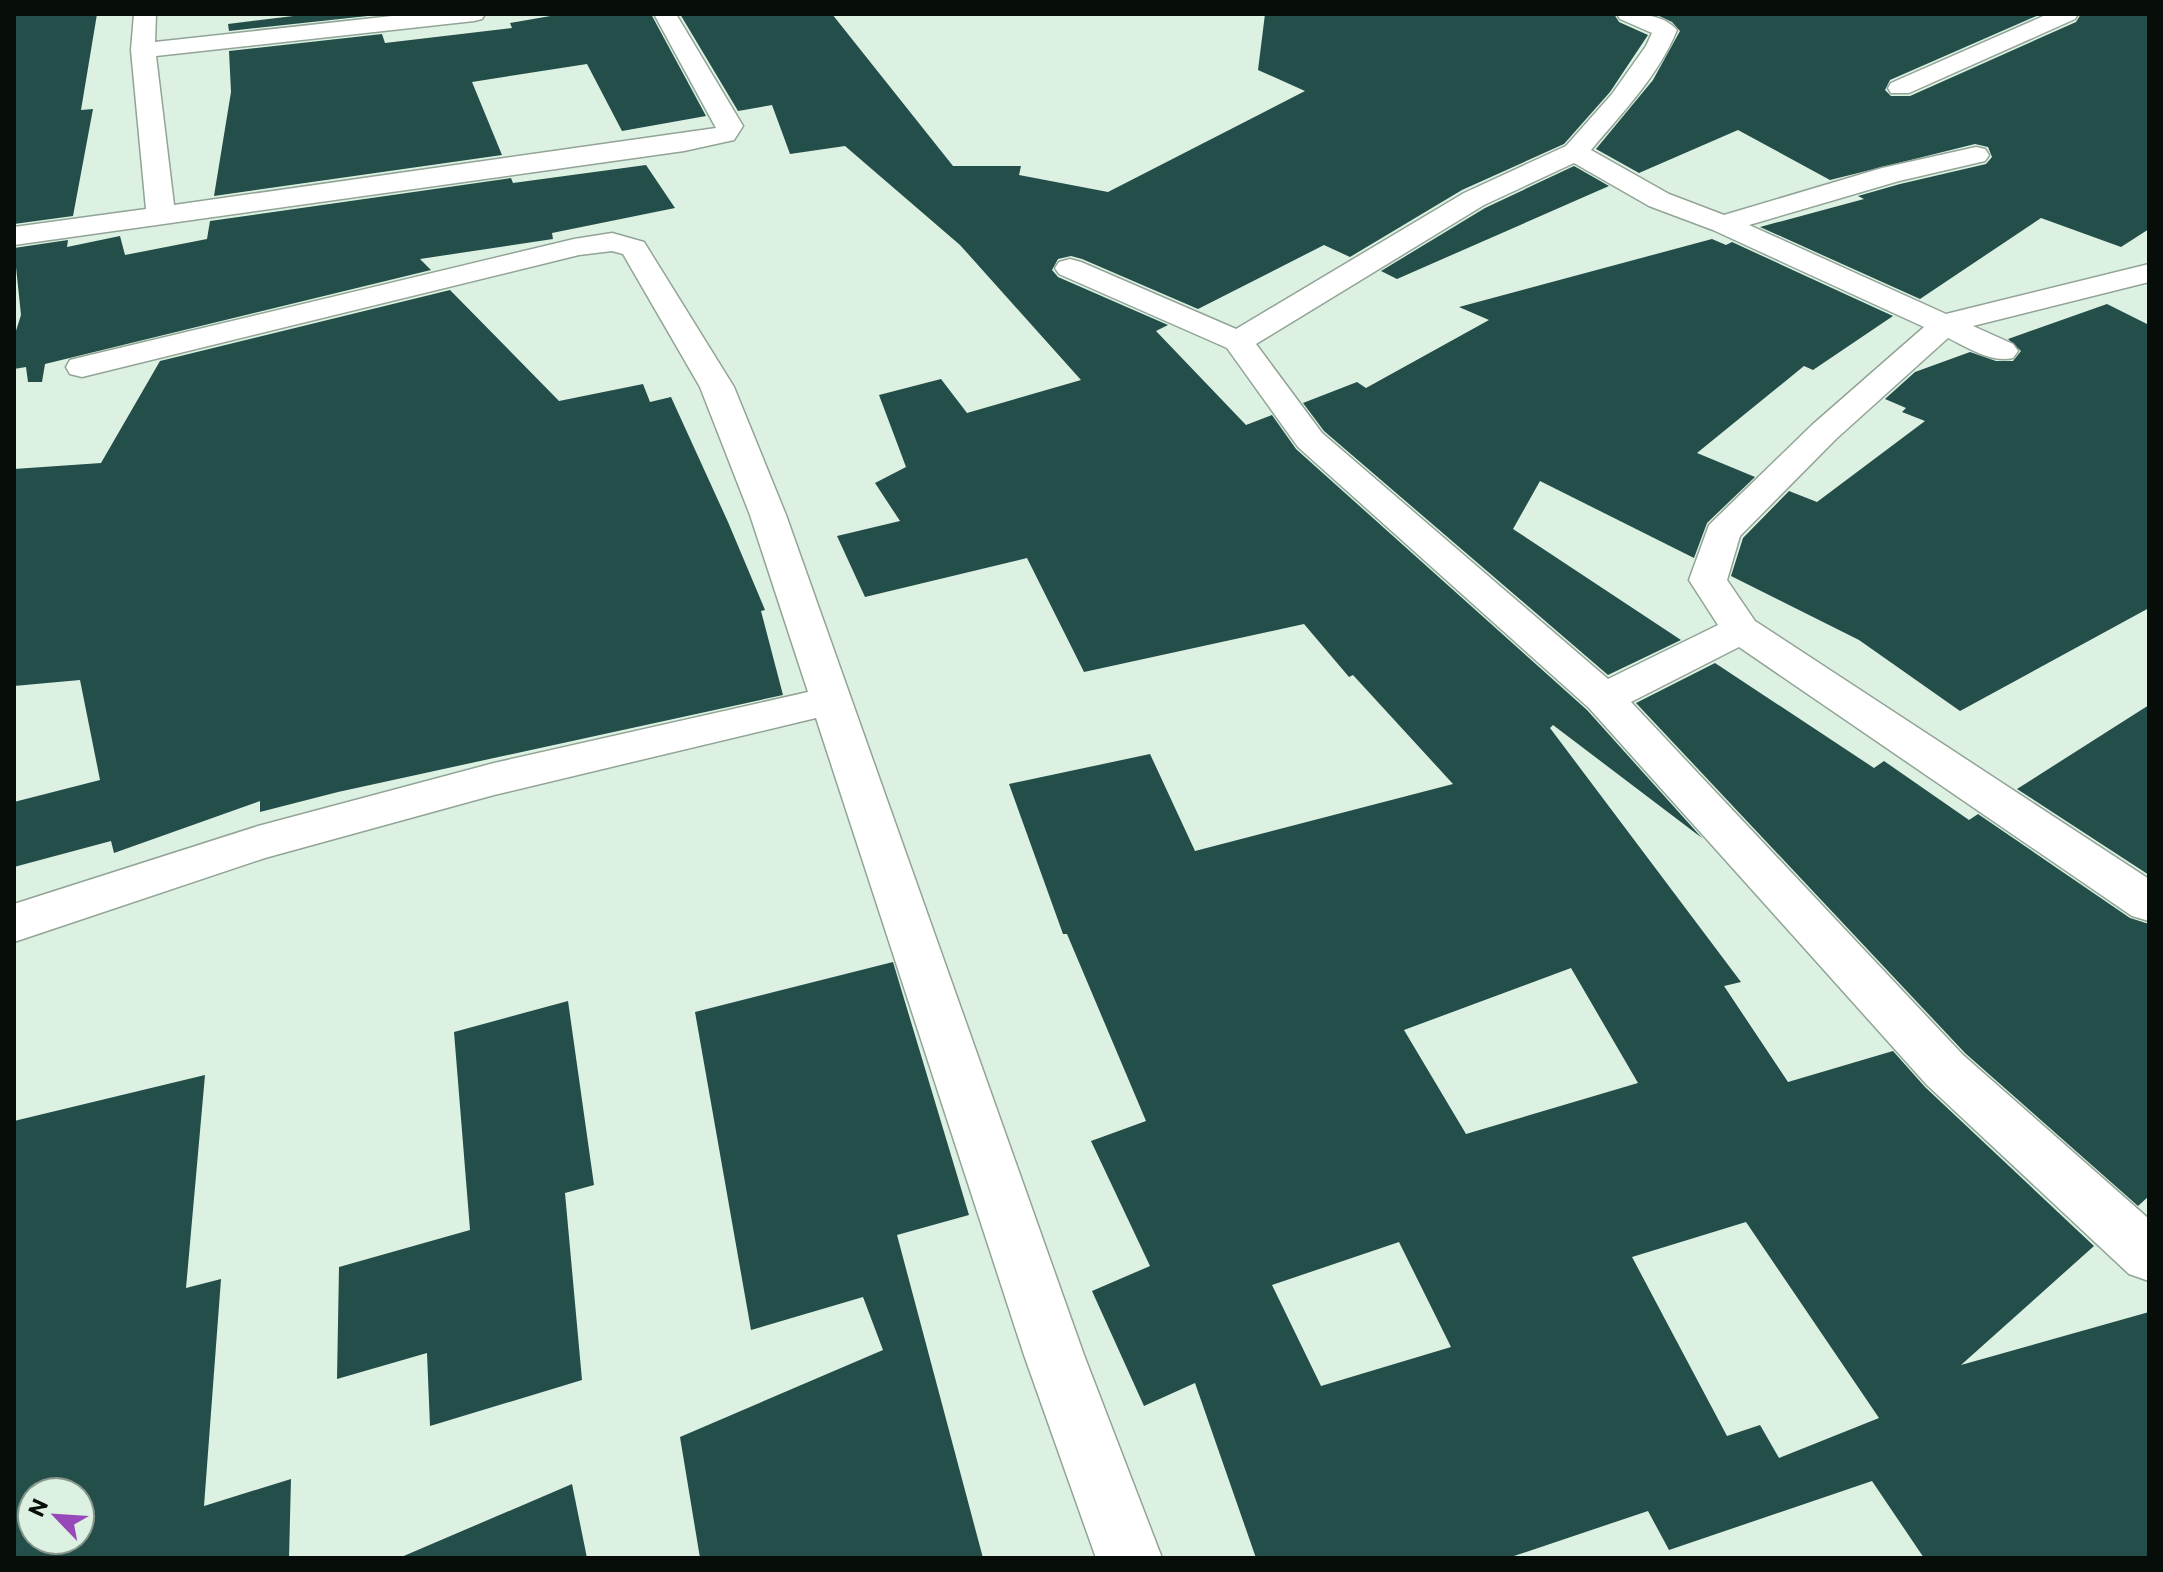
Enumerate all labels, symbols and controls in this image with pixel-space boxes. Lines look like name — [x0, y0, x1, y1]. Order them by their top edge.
north arrow — [16, 1476, 96, 1556]
text: N — [22, 1494, 53, 1521]

